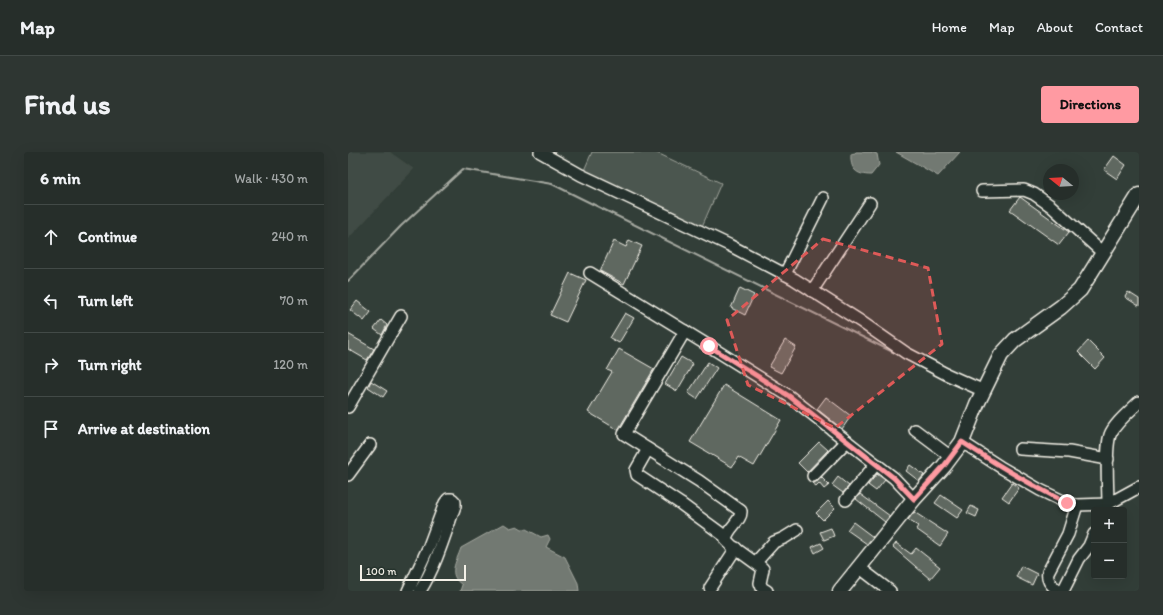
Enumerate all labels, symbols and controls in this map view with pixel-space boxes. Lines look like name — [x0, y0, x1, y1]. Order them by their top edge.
text: Map — [20, 16, 55, 39]
text: Home — [932, 19, 967, 36]
text: Map — [989, 19, 1015, 36]
text: About — [1037, 19, 1073, 36]
text: Contact — [1095, 19, 1143, 36]
button: Directions — [1041, 86, 1139, 123]
text: Find us — [24, 87, 111, 121]
north arrow — [1043, 164, 1079, 200]
text: 6 min — [40, 168, 81, 188]
text: Walk · 430 m — [235, 171, 308, 186]
icon: ahead — [40, 226, 62, 248]
text: Continue — [78, 228, 137, 246]
text: 240 m — [271, 229, 308, 244]
icon: left — [40, 290, 62, 312]
text: Turn left — [78, 292, 133, 310]
text: 70 m — [280, 293, 308, 308]
route start — [700, 337, 718, 355]
icon: right — [40, 354, 62, 376]
text: Turn right — [78, 356, 142, 374]
text: 120 m — [273, 357, 308, 372]
icon: arrive — [40, 418, 62, 440]
text: Arrive at destination — [78, 420, 210, 438]
route end — [1058, 494, 1076, 512]
map controls — [1091, 507, 1127, 579]
button: + — [1091, 507, 1127, 543]
button: − — [1091, 543, 1127, 579]
scale bar — [360, 563, 466, 582]
text: 100 m — [366, 565, 396, 578]

